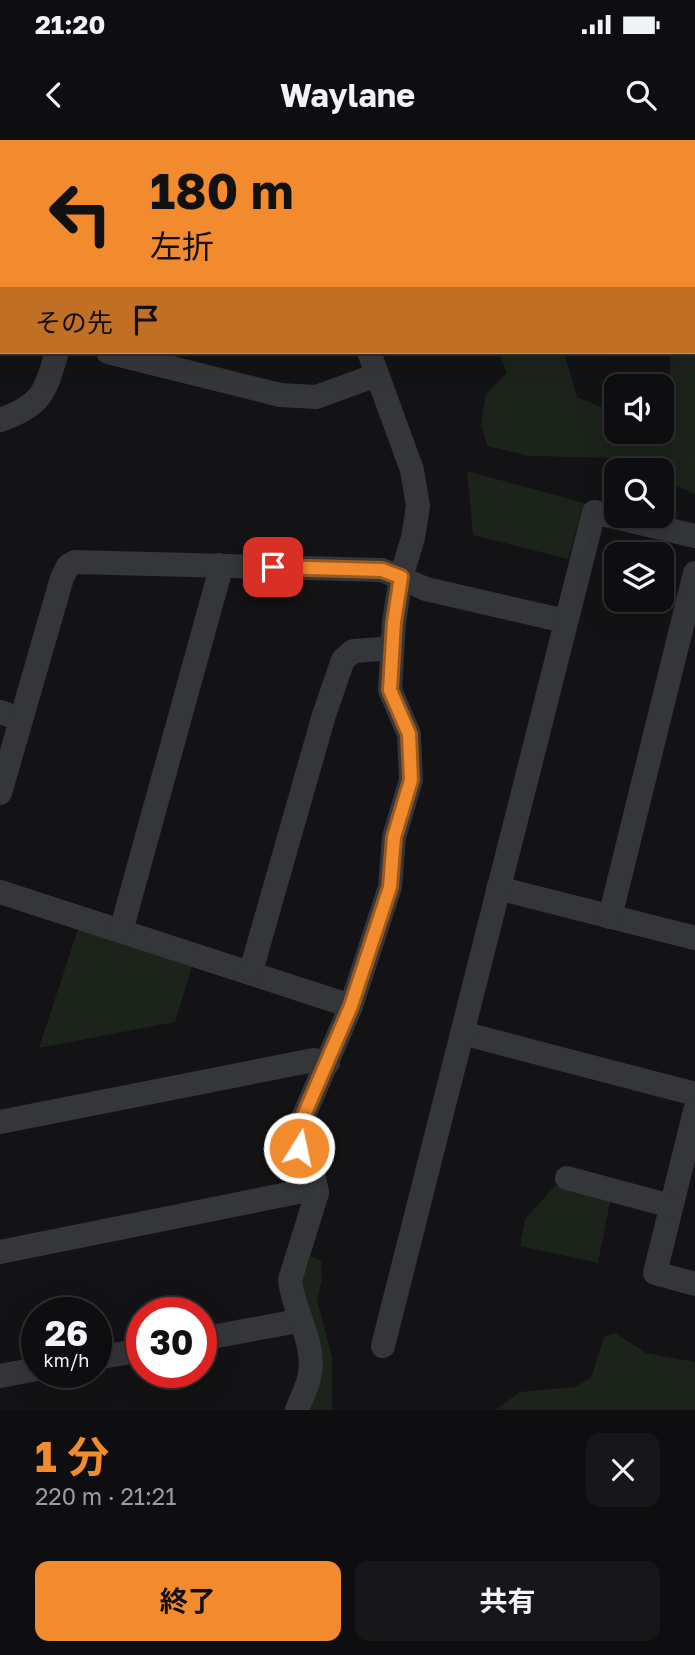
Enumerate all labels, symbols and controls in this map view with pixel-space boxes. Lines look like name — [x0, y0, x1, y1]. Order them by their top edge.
text: 21:20 — [35, 9, 105, 40]
icon: back — [35, 76, 73, 114]
text: Waylane — [280, 76, 415, 114]
icon: search — [622, 76, 660, 114]
text: 180 m — [150, 161, 294, 220]
icon: left — [35, 168, 126, 259]
text: 左折 — [150, 227, 214, 265]
icon: arrive — [127, 301, 165, 339]
text: その先 — [35, 307, 113, 338]
map controls — [604, 374, 674, 612]
button: sound — [604, 374, 674, 444]
button: search — [604, 458, 674, 528]
pin — [243, 537, 303, 597]
button: layers — [604, 542, 674, 612]
icon: arrive — [254, 548, 292, 586]
position arrow — [262, 1111, 336, 1185]
speed limit sign: 30 — [126, 1297, 217, 1388]
text: 26 — [45, 1312, 88, 1354]
text: km/h — [44, 1349, 89, 1371]
text: 1 分 — [35, 1431, 109, 1481]
button: close — [586, 1433, 660, 1507]
text: 220 m · 21:21 — [35, 1482, 176, 1510]
button: 終了 — [35, 1561, 341, 1641]
button: 共有 — [355, 1561, 660, 1641]

